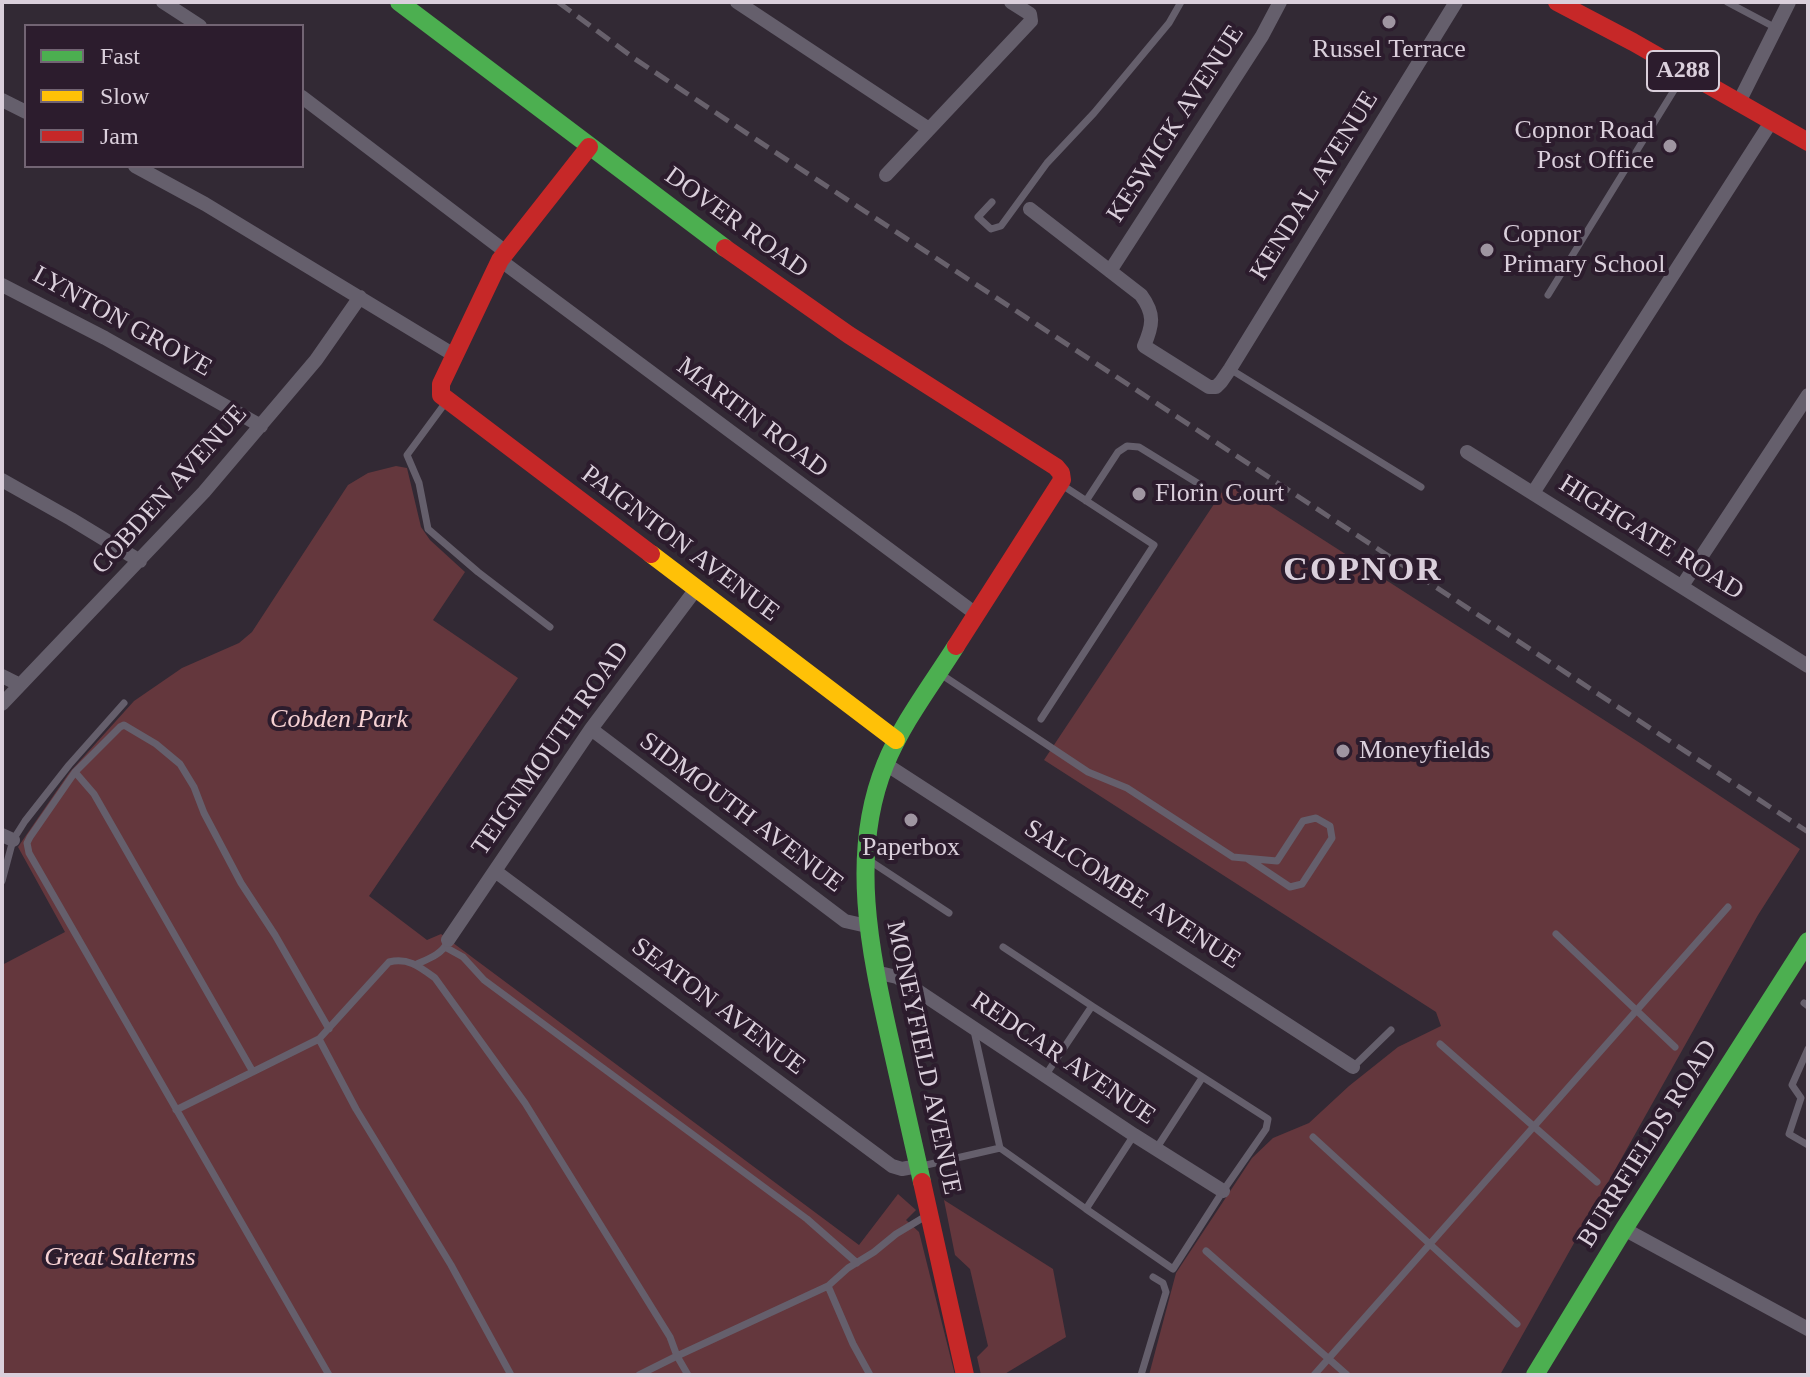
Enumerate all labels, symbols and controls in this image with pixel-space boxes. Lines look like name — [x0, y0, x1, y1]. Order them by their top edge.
marker: Russel Terrace — [1380, 13, 1398, 31]
street label: KESWICK AVENUE — [1101, 20, 1251, 228]
legend — [24, 24, 304, 168]
place label: Russel Terrace — [1312, 34, 1466, 66]
text: Fast — [100, 43, 140, 69]
road number: A288 — [1647, 51, 1719, 91]
text: Slow — [100, 83, 149, 109]
street label: KENDAL AVENUE — [1244, 86, 1386, 286]
place label: Copnor Road Post Office — [1515, 115, 1654, 176]
text: Jam — [100, 123, 139, 149]
marker: Copnor Road Post Office — [1661, 137, 1679, 155]
street label: DOVER ROAD — [658, 160, 814, 286]
place label: Copnor Primary School — [1503, 219, 1665, 280]
marker: Copnor Primary School — [1478, 241, 1496, 259]
street label: LYNTON GROVE — [27, 260, 217, 384]
street label: MARTIN ROAD — [670, 351, 834, 485]
street label: COBDEN AVENUE — [86, 399, 254, 581]
street label: PAIGNTON AVENUE — [575, 459, 785, 629]
street label: HIGHGATE ROAD — [1553, 469, 1749, 607]
place label: Florin Court — [1155, 478, 1284, 510]
marker: Florin Court — [1130, 485, 1148, 503]
district label: COPNOR — [1283, 551, 1443, 591]
street label: TEIGNMOUTH ROAD — [466, 636, 636, 862]
park label: Cobden Park — [270, 704, 408, 736]
street label: SIDMOUTH AVENUE — [633, 726, 849, 900]
place label: Moneyfields — [1359, 735, 1490, 767]
marker: Moneyfields — [1334, 742, 1352, 760]
marker: Paperbox — [902, 811, 920, 829]
street label: SALCOMBE AVENUE — [1018, 813, 1246, 977]
place label: Paperbox — [862, 832, 960, 864]
street label: MONEYFIELD AVENUE — [879, 918, 967, 1198]
street label: SEATON AVENUE — [625, 932, 811, 1082]
street label: REDCAR AVENUE — [965, 986, 1161, 1132]
street label: BURRFIELDS ROAD — [1571, 1034, 1725, 1254]
park label: Great Salterns — [44, 1242, 196, 1274]

